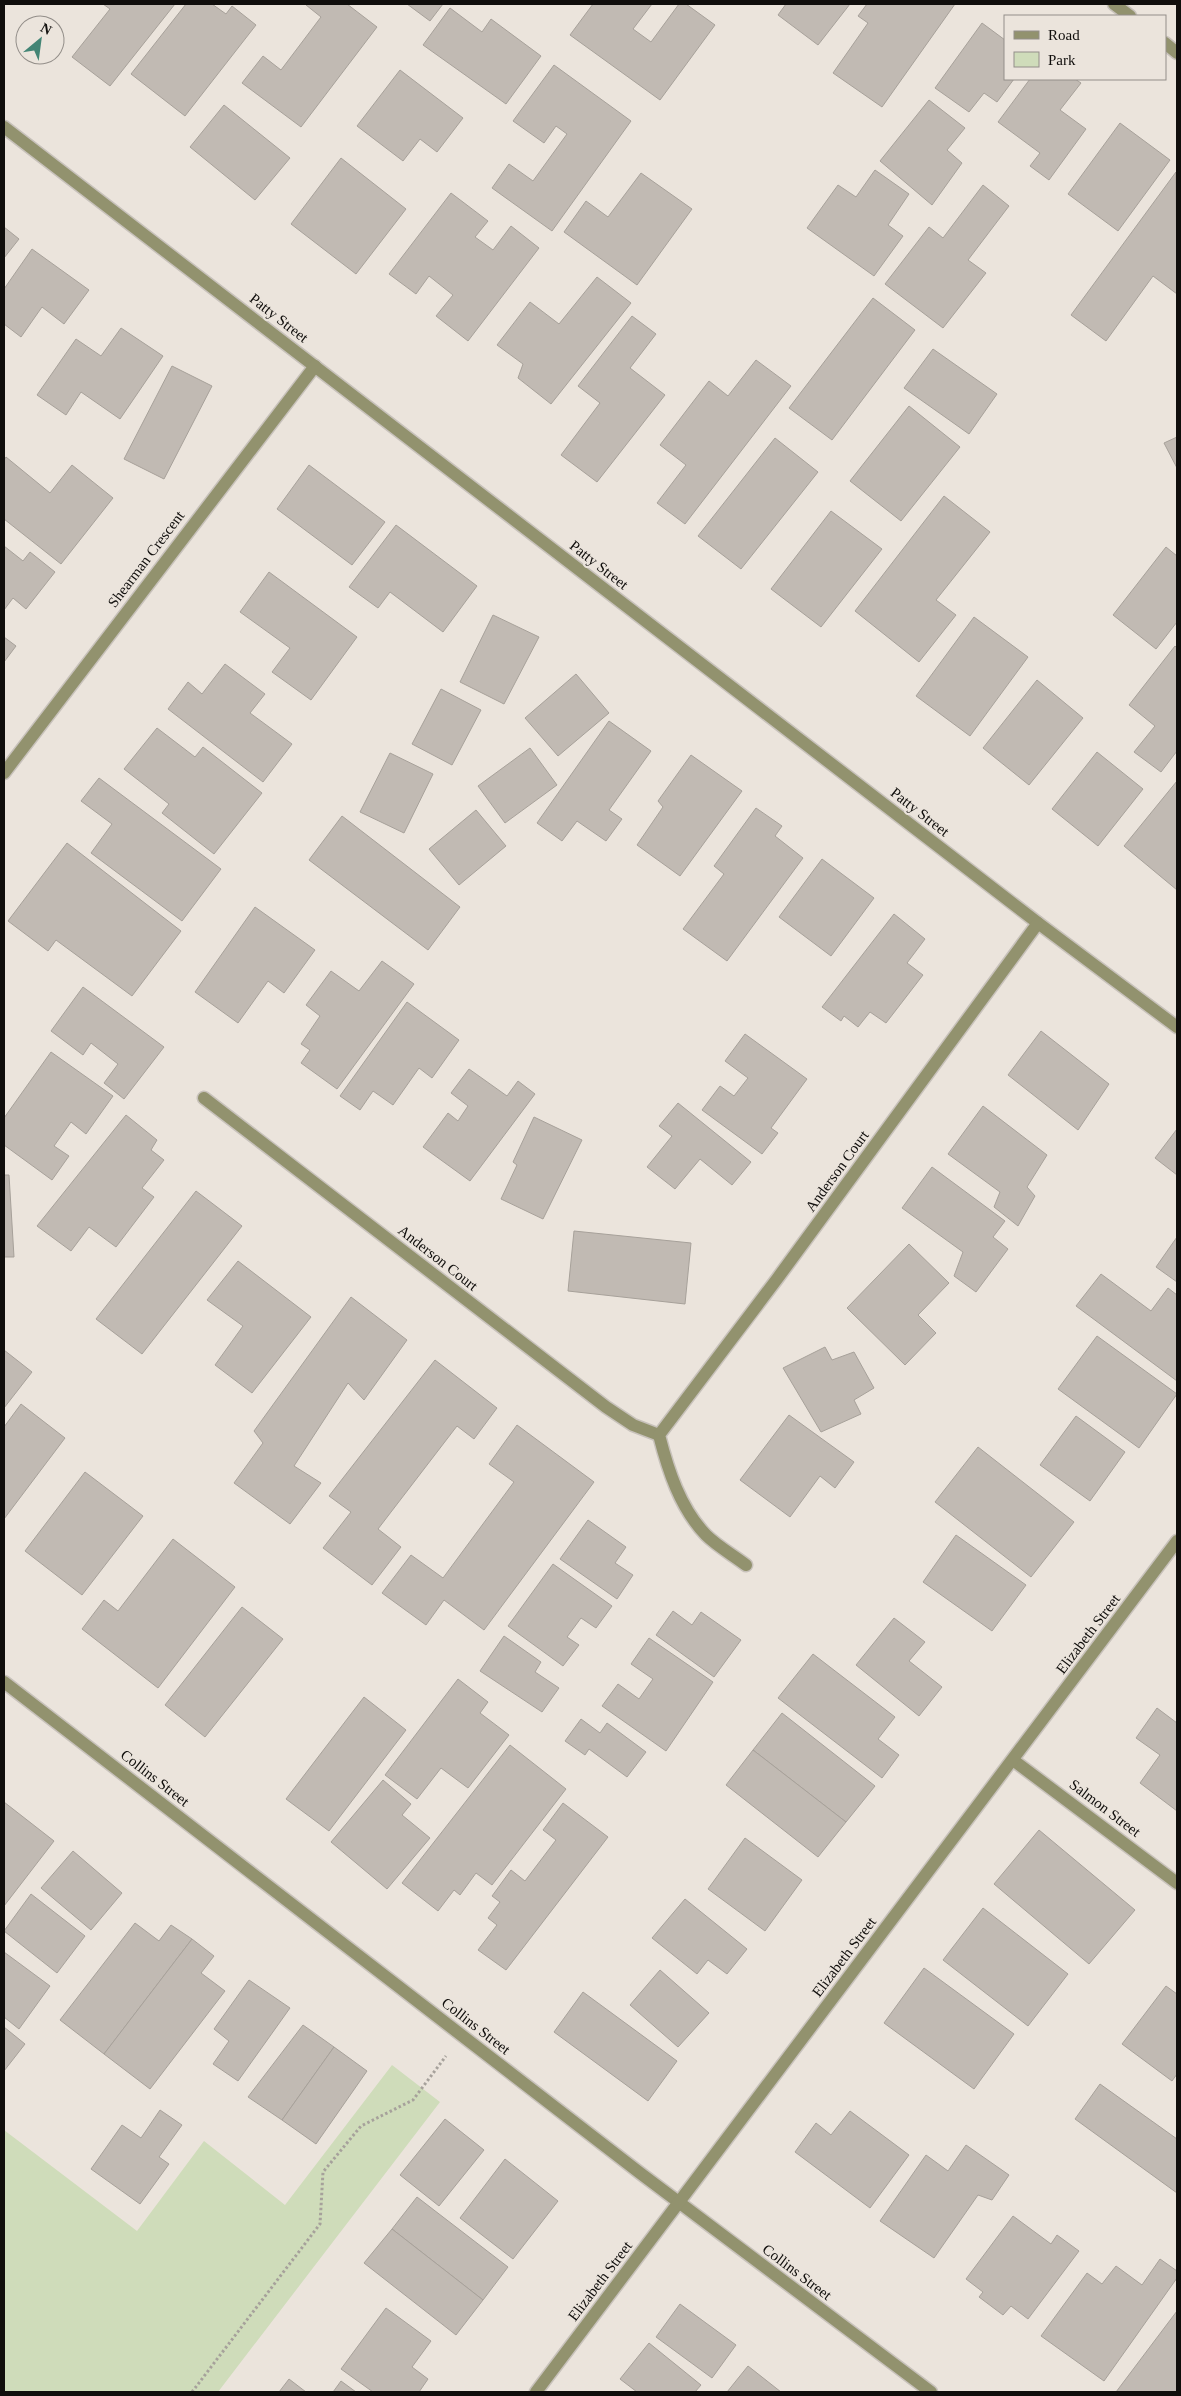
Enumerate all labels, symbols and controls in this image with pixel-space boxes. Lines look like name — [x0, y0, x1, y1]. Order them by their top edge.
north arrow — [15, 15, 65, 65]
legend — [1004, 15, 1166, 80]
text: N — [38, 20, 54, 38]
text: Road — [1048, 27, 1080, 43]
text: Park — [1048, 52, 1076, 68]
street label: Patty Street — [247, 290, 312, 346]
street label: Shearman Crescent — [105, 507, 188, 610]
street label: Patty Street — [567, 537, 632, 593]
street label: Patty Street — [888, 784, 953, 840]
street label: Anderson Court — [802, 1127, 872, 1215]
street label: Anderson Court — [395, 1222, 481, 1294]
street label: Elizabeth Street — [1053, 1590, 1124, 1677]
street label: Collins Street — [118, 1746, 193, 1810]
street label: Salmon Street — [1066, 1776, 1144, 1840]
street label: Elizabeth Street — [809, 1913, 880, 2000]
street label: Collins Street — [439, 1994, 514, 2058]
street label: Elizabeth Street — [565, 2237, 636, 2324]
street label: Collins Street — [759, 2241, 835, 2304]

